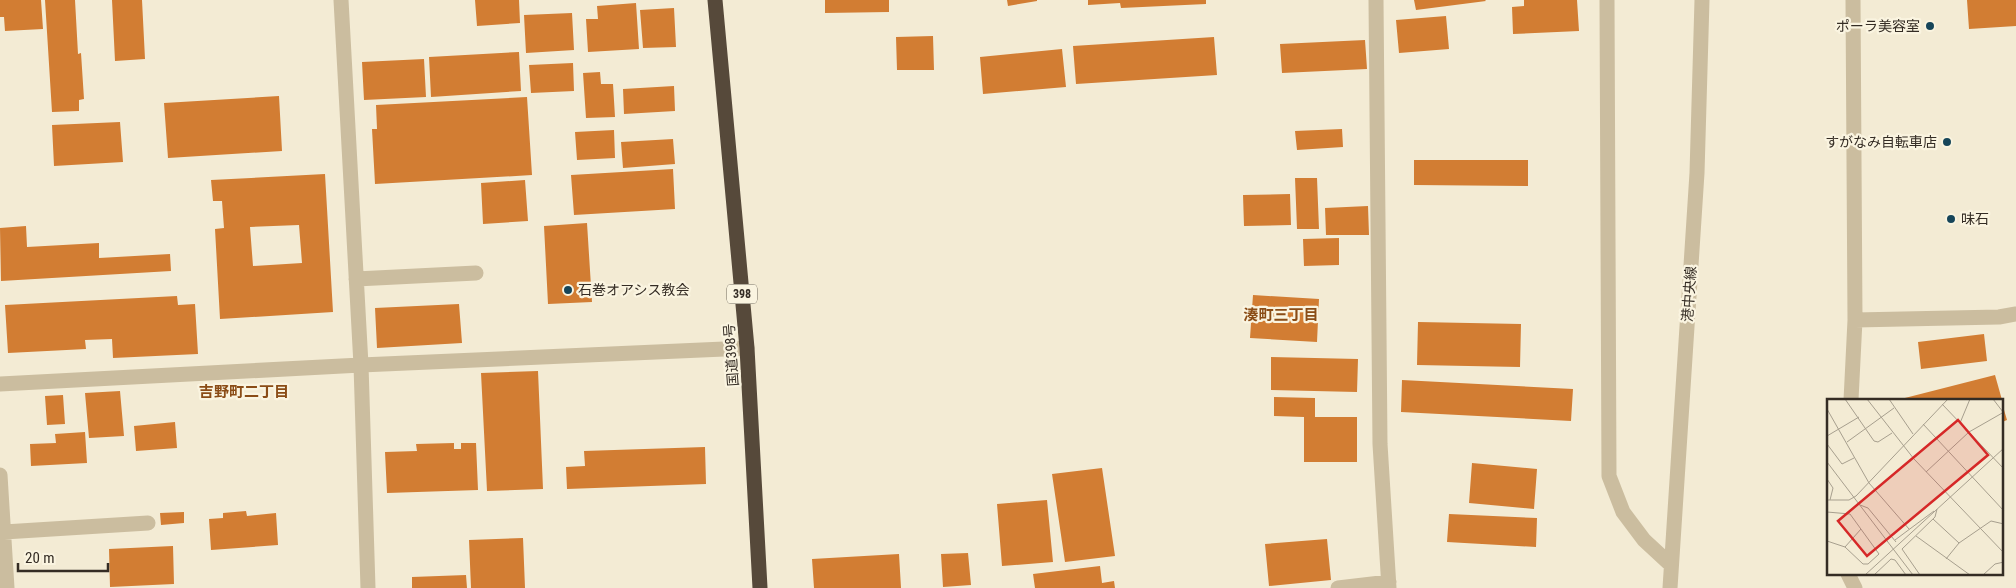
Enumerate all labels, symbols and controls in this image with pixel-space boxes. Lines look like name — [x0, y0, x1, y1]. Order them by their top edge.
place label: ポーラ美容室 — [1836, 18, 1920, 34]
marker: ポーラ美容室 — [1924, 20, 1936, 32]
place label: すがなみ自転車店 — [1825, 134, 1937, 150]
marker: すがなみ自転車店 — [1941, 136, 1953, 148]
place label: 味石 — [1961, 211, 1989, 227]
marker: 味石 — [1945, 213, 1957, 225]
street label: 港中央線 — [1679, 266, 1699, 322]
place label: 石巻オアシス教会 — [578, 282, 689, 298]
marker: 石巻オアシス教会 — [562, 284, 574, 296]
road number: 398 — [727, 284, 757, 304]
district label: 湊町三丁目 — [1243, 306, 1319, 324]
street label: 国道398号 — [721, 323, 741, 387]
district label: 吉野町二丁目 — [199, 383, 289, 401]
inset map — [1827, 399, 2004, 576]
scale bar — [18, 540, 108, 572]
text: 20 m — [25, 549, 55, 567]

